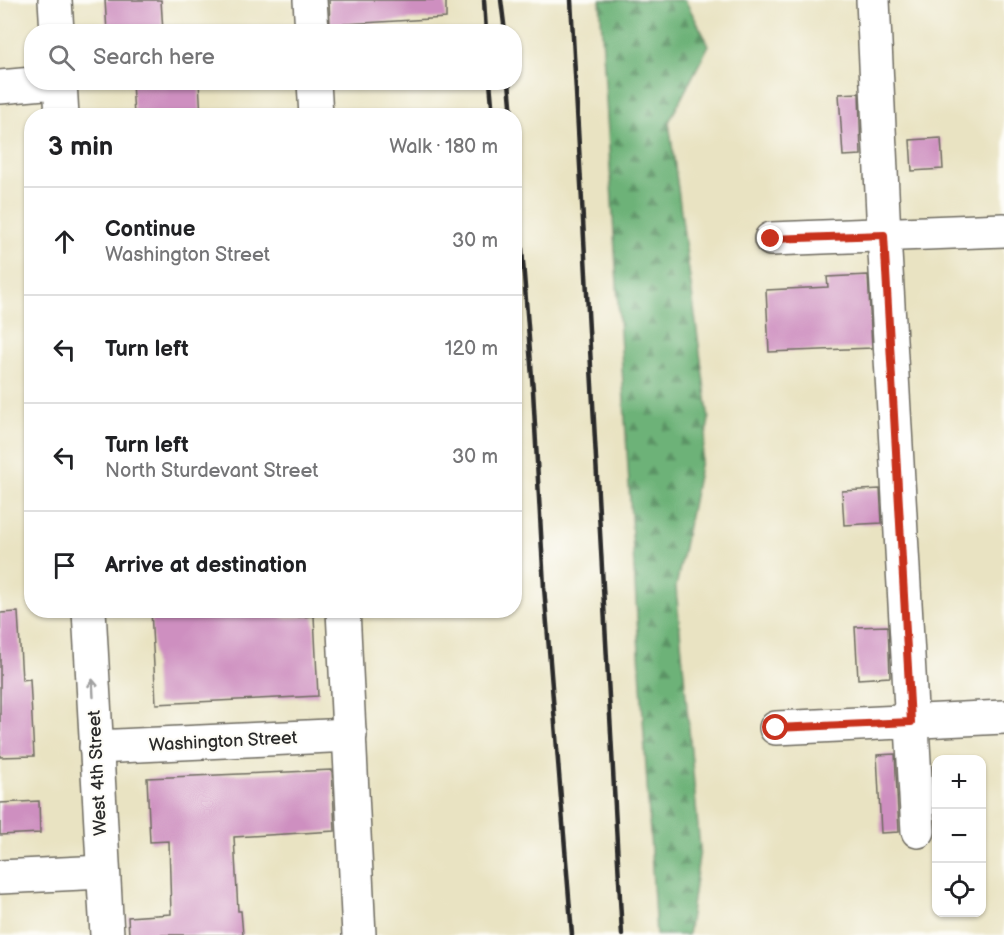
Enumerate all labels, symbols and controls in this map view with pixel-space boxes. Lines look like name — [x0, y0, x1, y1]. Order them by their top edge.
search box — [24, 24, 522, 90]
icon: search — [45, 41, 78, 74]
text: Search here — [93, 44, 215, 71]
text: 3 min — [48, 132, 113, 163]
text: Walk · 180 m — [389, 135, 498, 159]
text: Continue — [105, 216, 195, 243]
icon: ahead — [48, 225, 81, 258]
route end — [757, 225, 783, 251]
text: 30 m — [452, 229, 498, 253]
text: Washington Street — [105, 243, 270, 267]
icon: left — [48, 333, 81, 366]
text: Turn left — [105, 336, 189, 363]
text: 120 m — [445, 337, 498, 361]
text: Turn left — [105, 432, 189, 459]
icon: left — [48, 441, 81, 474]
text: 30 m — [452, 445, 498, 469]
text: North Sturdevant Street — [105, 459, 318, 483]
icon: arrive — [48, 549, 81, 582]
text: Arrive at destination — [105, 552, 307, 579]
one-way arrow — [87, 678, 98, 698]
street label: West 4th Street — [84, 709, 111, 836]
route start — [762, 714, 788, 740]
street label: Washington Street — [148, 727, 298, 756]
map controls — [932, 755, 986, 917]
button: + — [932, 755, 986, 809]
button: − — [932, 809, 986, 863]
button: locate — [932, 863, 986, 917]

